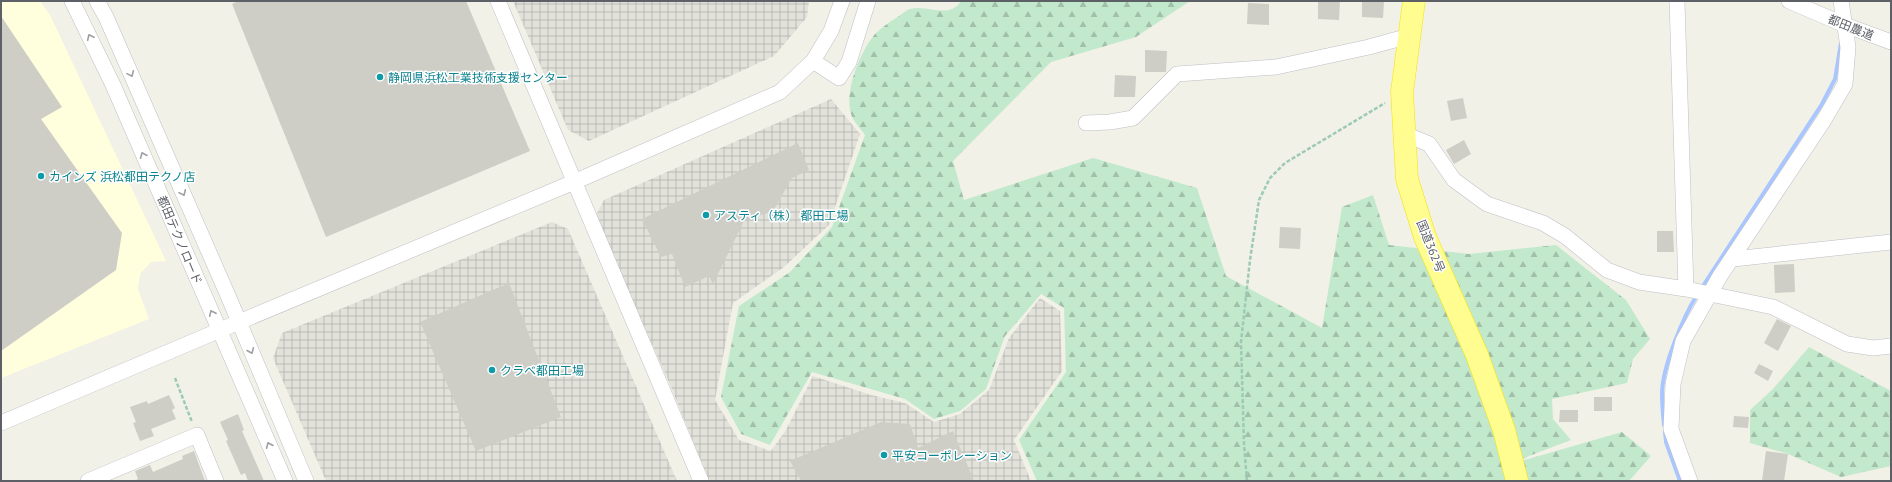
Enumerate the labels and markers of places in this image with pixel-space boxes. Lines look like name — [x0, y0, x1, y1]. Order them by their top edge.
place label: 静岡県浜松工業技術支援センター — [388, 70, 568, 85]
marker: 静岡県浜松工業技術支援センター — [375, 72, 385, 82]
place label: カインズ 浜松都田テクノ店 — [49, 169, 195, 184]
marker: カインズ 浜松都田テクノ店 — [36, 171, 46, 181]
place label: アスティ（株） 都田工場 — [714, 208, 849, 223]
marker: アスティ（株） 都田工場 — [701, 210, 711, 220]
place label: クラベ都田工場 — [500, 363, 584, 378]
marker: クラベ都田工場 — [487, 365, 497, 375]
place label: 平安コーポレーション — [892, 448, 1012, 463]
marker: 平安コーポレーション — [879, 450, 889, 460]

